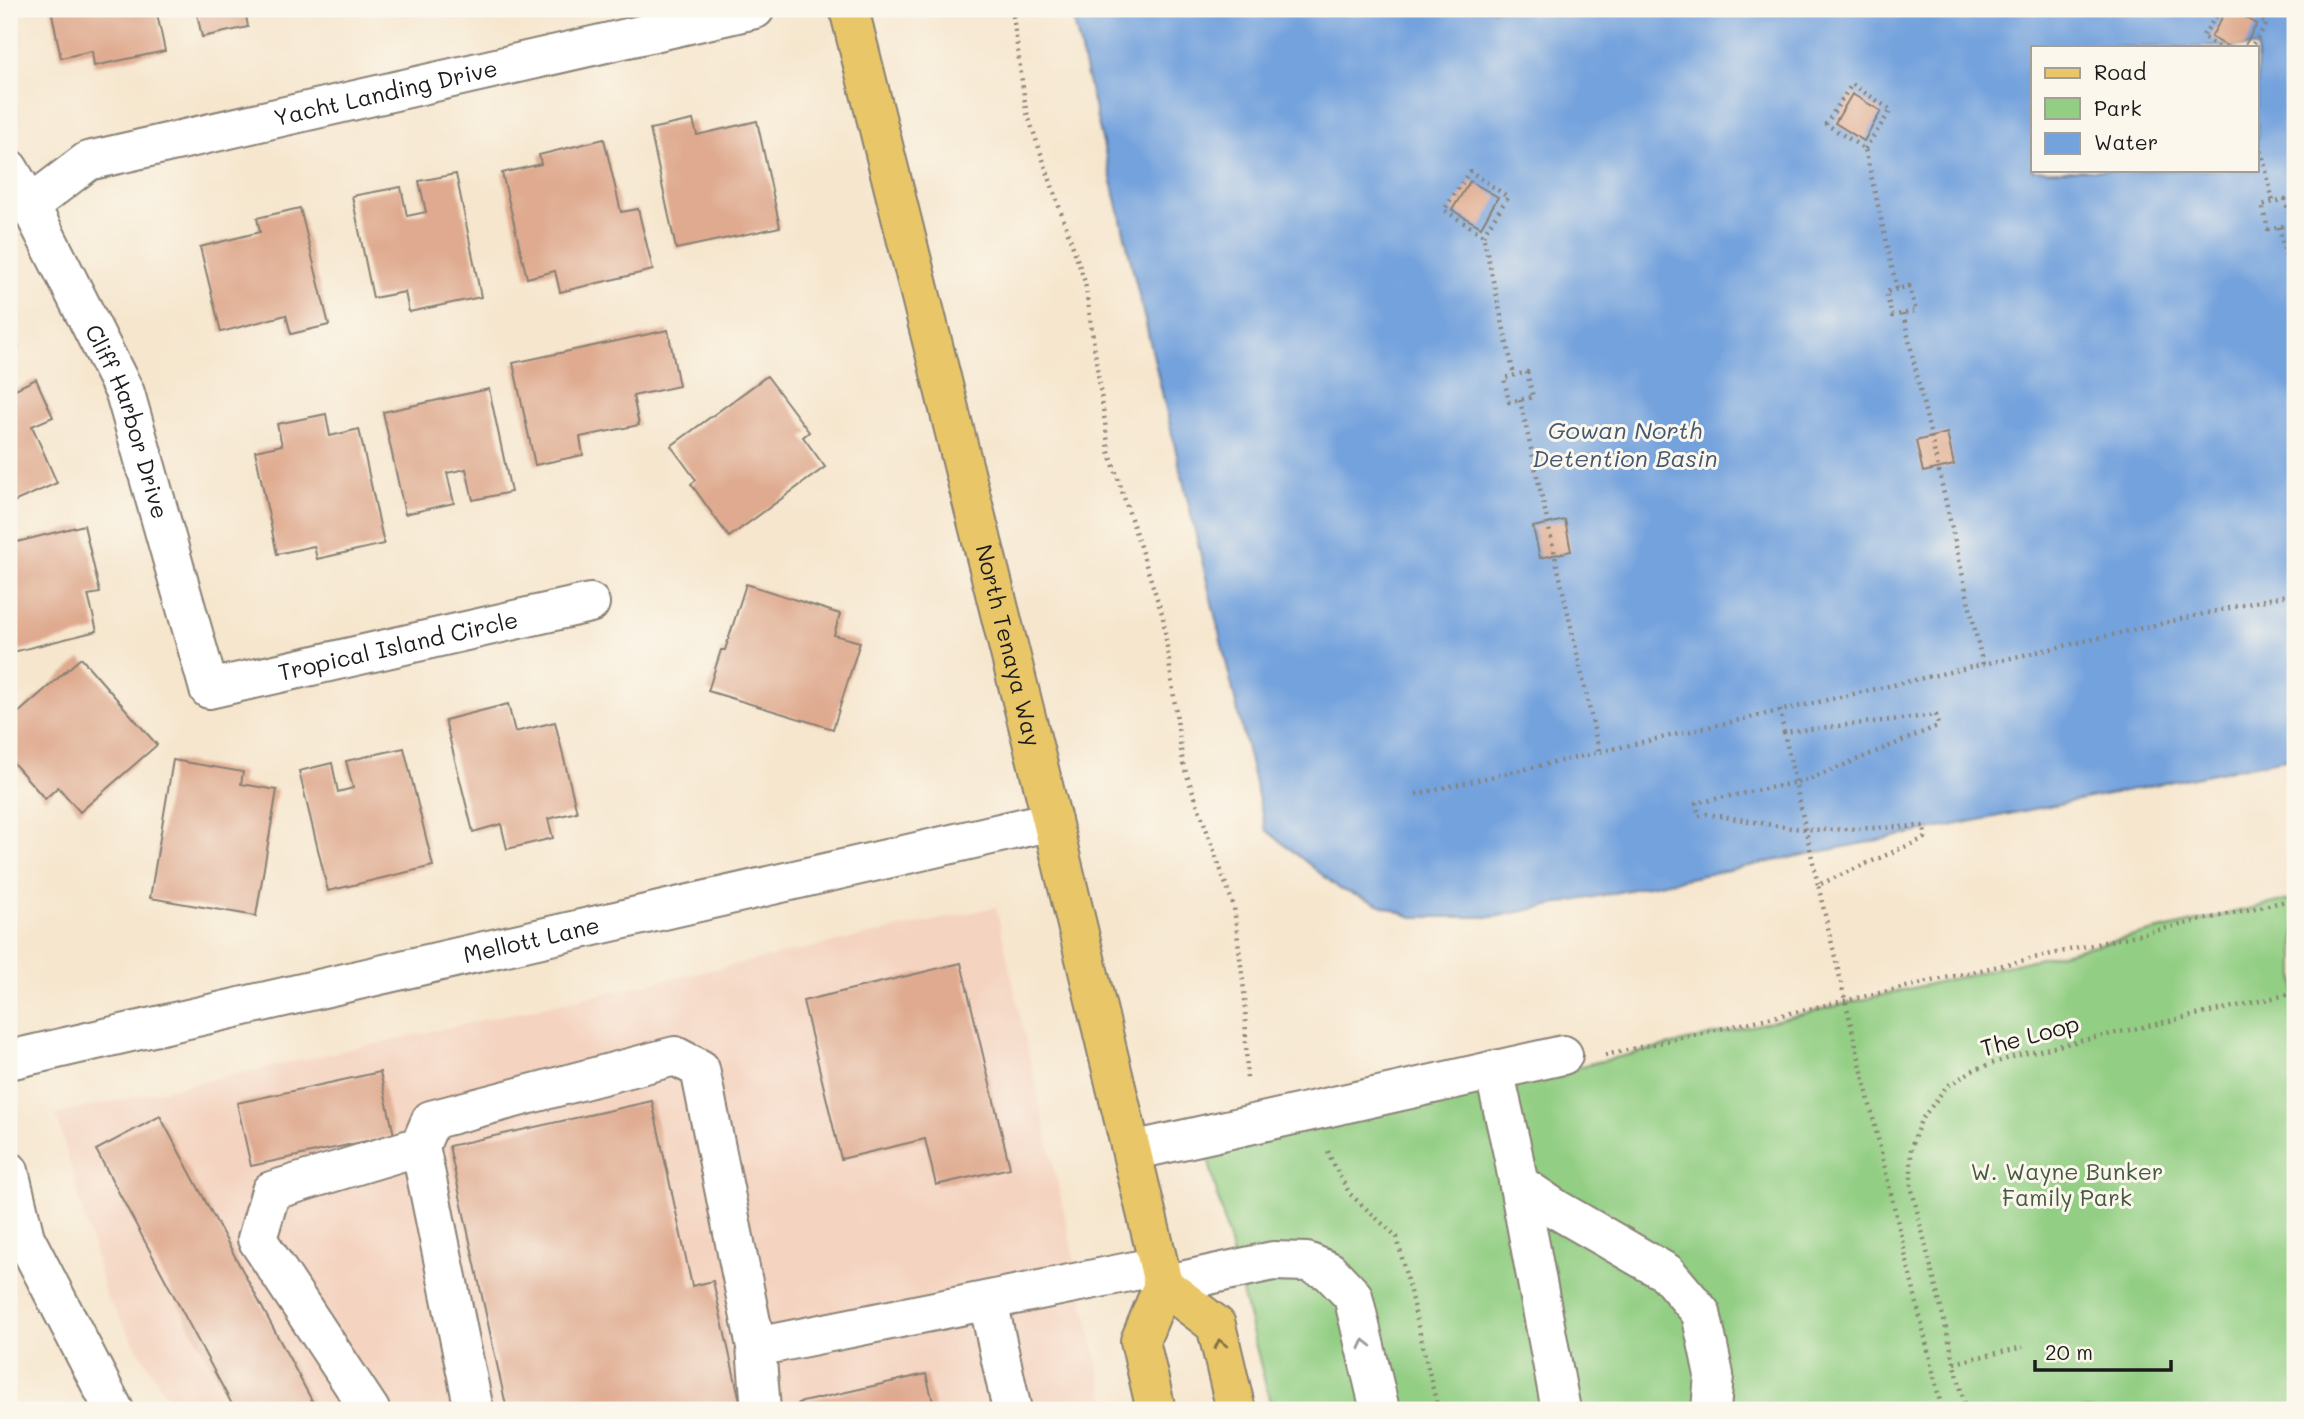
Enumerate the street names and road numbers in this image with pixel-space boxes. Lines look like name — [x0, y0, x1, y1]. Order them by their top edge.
street label: Yacht Landing Drive — [271, 52, 500, 132]
street label: Cliff Harbor Drive — [79, 319, 176, 522]
street label: North Tenaya Way — [969, 541, 1049, 749]
street label: Tropical Island Circle — [275, 604, 521, 687]
street label: Mellott Lane — [460, 909, 602, 969]
street label: The Loop — [1977, 1007, 2082, 1063]

